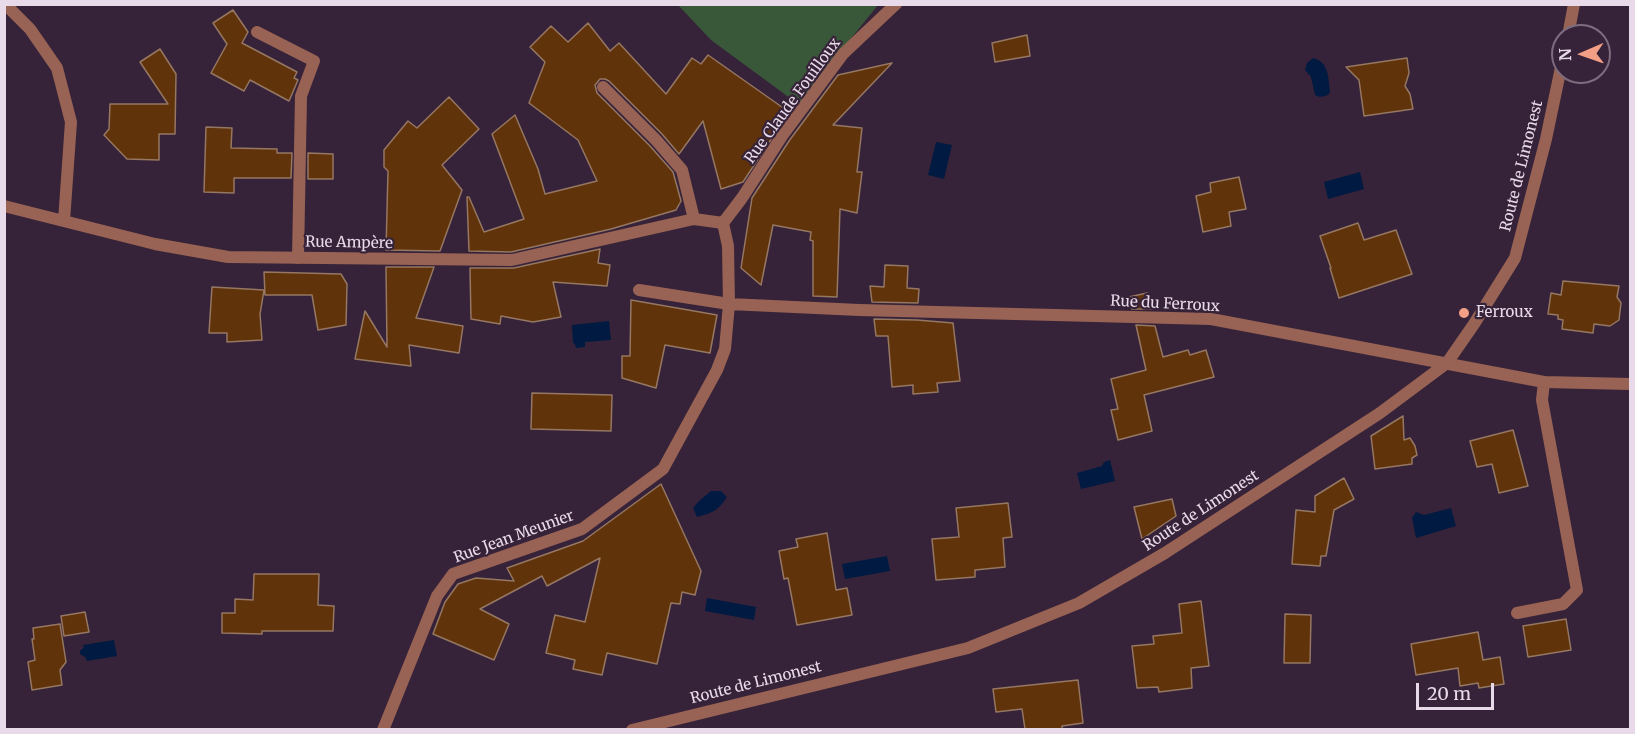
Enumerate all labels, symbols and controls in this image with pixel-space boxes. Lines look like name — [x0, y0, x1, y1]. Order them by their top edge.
north arrow — [1551, 24, 1611, 84]
street label: Rue Claude Fouilloux — [741, 35, 845, 167]
text: N — [1555, 48, 1575, 61]
street label: Route de Limonest — [1497, 99, 1547, 233]
street label: Rue Ampère — [305, 233, 393, 253]
street label: Rue du Ferroux — [1110, 292, 1220, 316]
place label: Ferroux — [1476, 304, 1533, 322]
marker: Ferroux — [1457, 306, 1471, 320]
street label: Route de Limonest — [1140, 467, 1262, 555]
street label: Rue Jean Meunier — [451, 507, 577, 567]
street label: Route de Limonest — [689, 658, 823, 708]
scale bar — [1419, 671, 1497, 709]
text: 20 m — [1427, 682, 1471, 705]

